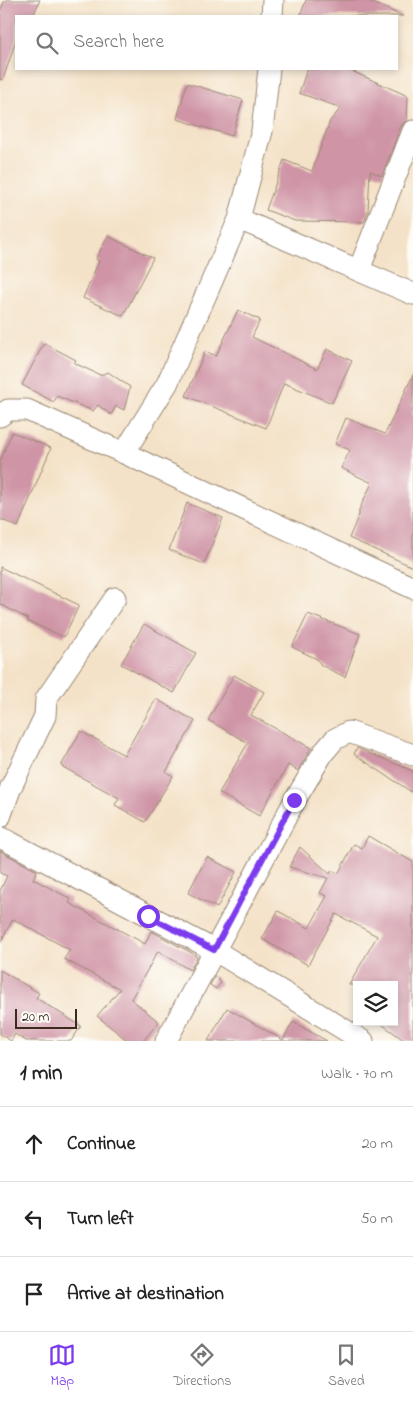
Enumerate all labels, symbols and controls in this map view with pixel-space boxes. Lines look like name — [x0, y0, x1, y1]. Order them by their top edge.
search box — [15, 15, 398, 70]
icon: search — [33, 29, 61, 57]
text: Search here — [73, 29, 164, 56]
route end — [283, 789, 306, 812]
route start — [137, 905, 160, 928]
map controls — [353, 981, 398, 1026]
button: layers — [353, 981, 398, 1026]
scale bar — [15, 1006, 78, 1029]
text: 20 m — [22, 1007, 49, 1028]
text: 1 min — [20, 1059, 62, 1089]
text: Walk · 70 m — [321, 1062, 393, 1086]
icon: ahead — [20, 1130, 48, 1158]
text: Continue — [67, 1131, 135, 1158]
text: 20 m — [362, 1132, 393, 1156]
icon: left — [20, 1205, 48, 1233]
text: Turn left — [67, 1206, 134, 1233]
text: 50 m — [361, 1207, 393, 1231]
icon: arrive — [20, 1280, 48, 1308]
text: Arrive at destination — [67, 1281, 224, 1308]
tab: Map — [48, 1341, 76, 1392]
tab: Directions — [173, 1341, 231, 1392]
tab: Saved — [328, 1341, 365, 1392]

